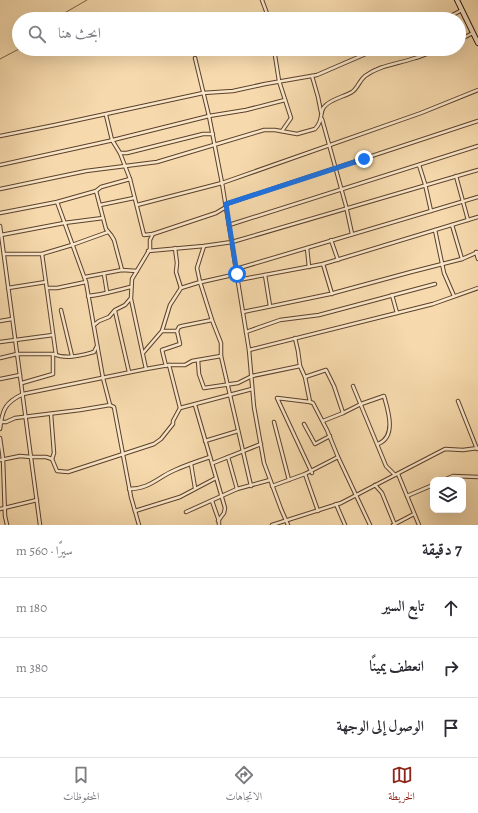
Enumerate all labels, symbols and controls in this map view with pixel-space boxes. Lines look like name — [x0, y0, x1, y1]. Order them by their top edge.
search box — [12, 12, 466, 56]
icon: search — [26, 23, 48, 45]
text: ابحث هنا — [58, 23, 101, 43]
route end — [355, 150, 373, 168]
route start — [228, 265, 246, 283]
map controls — [430, 477, 466, 513]
button: layers — [430, 477, 466, 513]
text: 7 دقيقة — [422, 538, 462, 561]
text: سيرًا · 560 m — [16, 542, 73, 559]
text: تابع السير — [382, 596, 424, 616]
icon: ahead — [440, 597, 462, 619]
text: 180 m — [16, 599, 47, 616]
text: انعطف يمينًا — [369, 656, 424, 676]
icon: right — [440, 657, 462, 679]
text: 380 m — [16, 659, 48, 676]
text: الوصول إلى الوجهة — [337, 716, 424, 736]
icon: arrive — [440, 717, 462, 739]
tab: المحفوظات — [63, 764, 99, 807]
tab: الاتجاهات — [225, 764, 262, 807]
tab: الخريطة — [388, 764, 415, 807]

